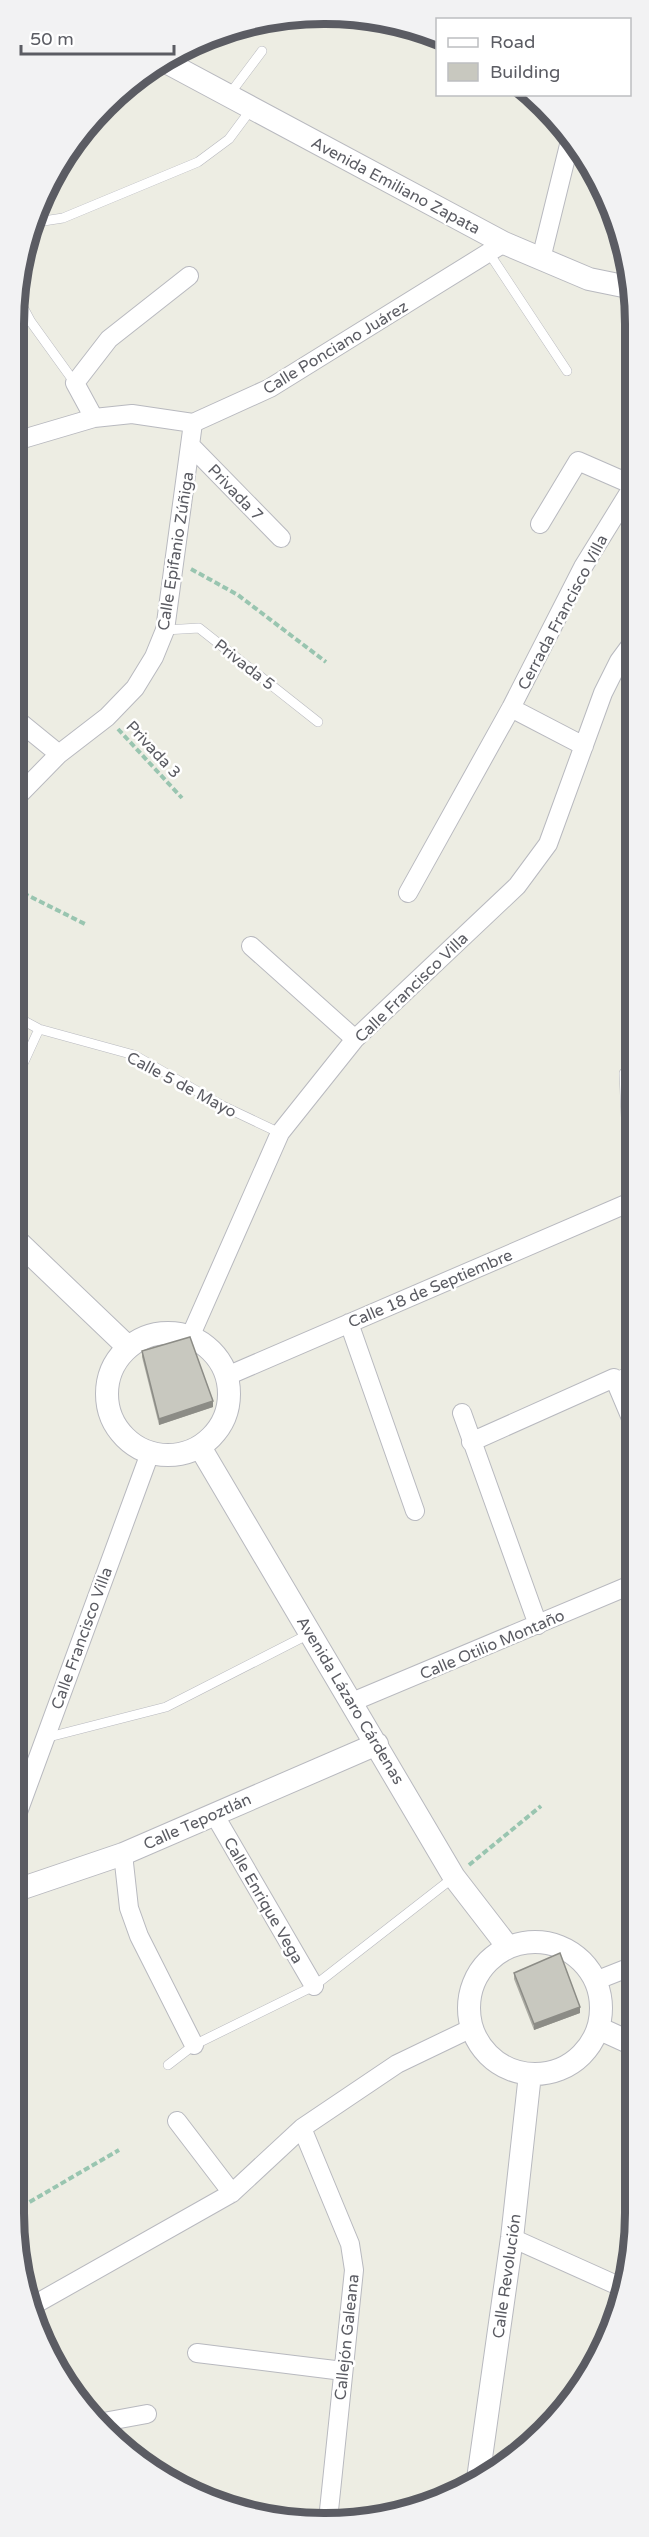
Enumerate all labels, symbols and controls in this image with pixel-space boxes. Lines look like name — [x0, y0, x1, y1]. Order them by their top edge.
scale bar — [21, 18, 174, 56]
legend — [436, 18, 631, 96]
text: 50 m — [30, 28, 74, 50]
text: Road — [490, 31, 535, 53]
text: Building — [490, 61, 560, 83]
street label: Avenida Emiliano Zapata — [308, 133, 483, 239]
street label: Calle Ponciano Juárez — [259, 297, 412, 399]
street label: Privada 7 — [203, 460, 267, 525]
street label: Calle Epifanio Zúñiga — [154, 470, 198, 632]
street label: Cerrada Francisco Villa — [513, 531, 612, 694]
street label: Privada 5 — [210, 635, 279, 695]
street label: Privada 3 — [122, 717, 185, 783]
street label: Calle Francisco Villa — [351, 928, 473, 1047]
street label: Calle 5 de Mayo — [123, 1048, 240, 1122]
street label: Calle 18 de Septiembre — [345, 1245, 516, 1333]
street label: Calle Francisco Villa — [47, 1564, 117, 1712]
street label: Calle Otilio Montaño — [417, 1605, 568, 1684]
street label: Avenida Lázaro Cárdenas — [292, 1613, 408, 1788]
street label: Calle Tepoztlán — [140, 1789, 254, 1855]
street label: Calle Enrique Vega — [219, 1834, 307, 1967]
street label: Calle Revolución — [488, 2213, 526, 2340]
street label: Callejón Galeana — [330, 2273, 364, 2401]

